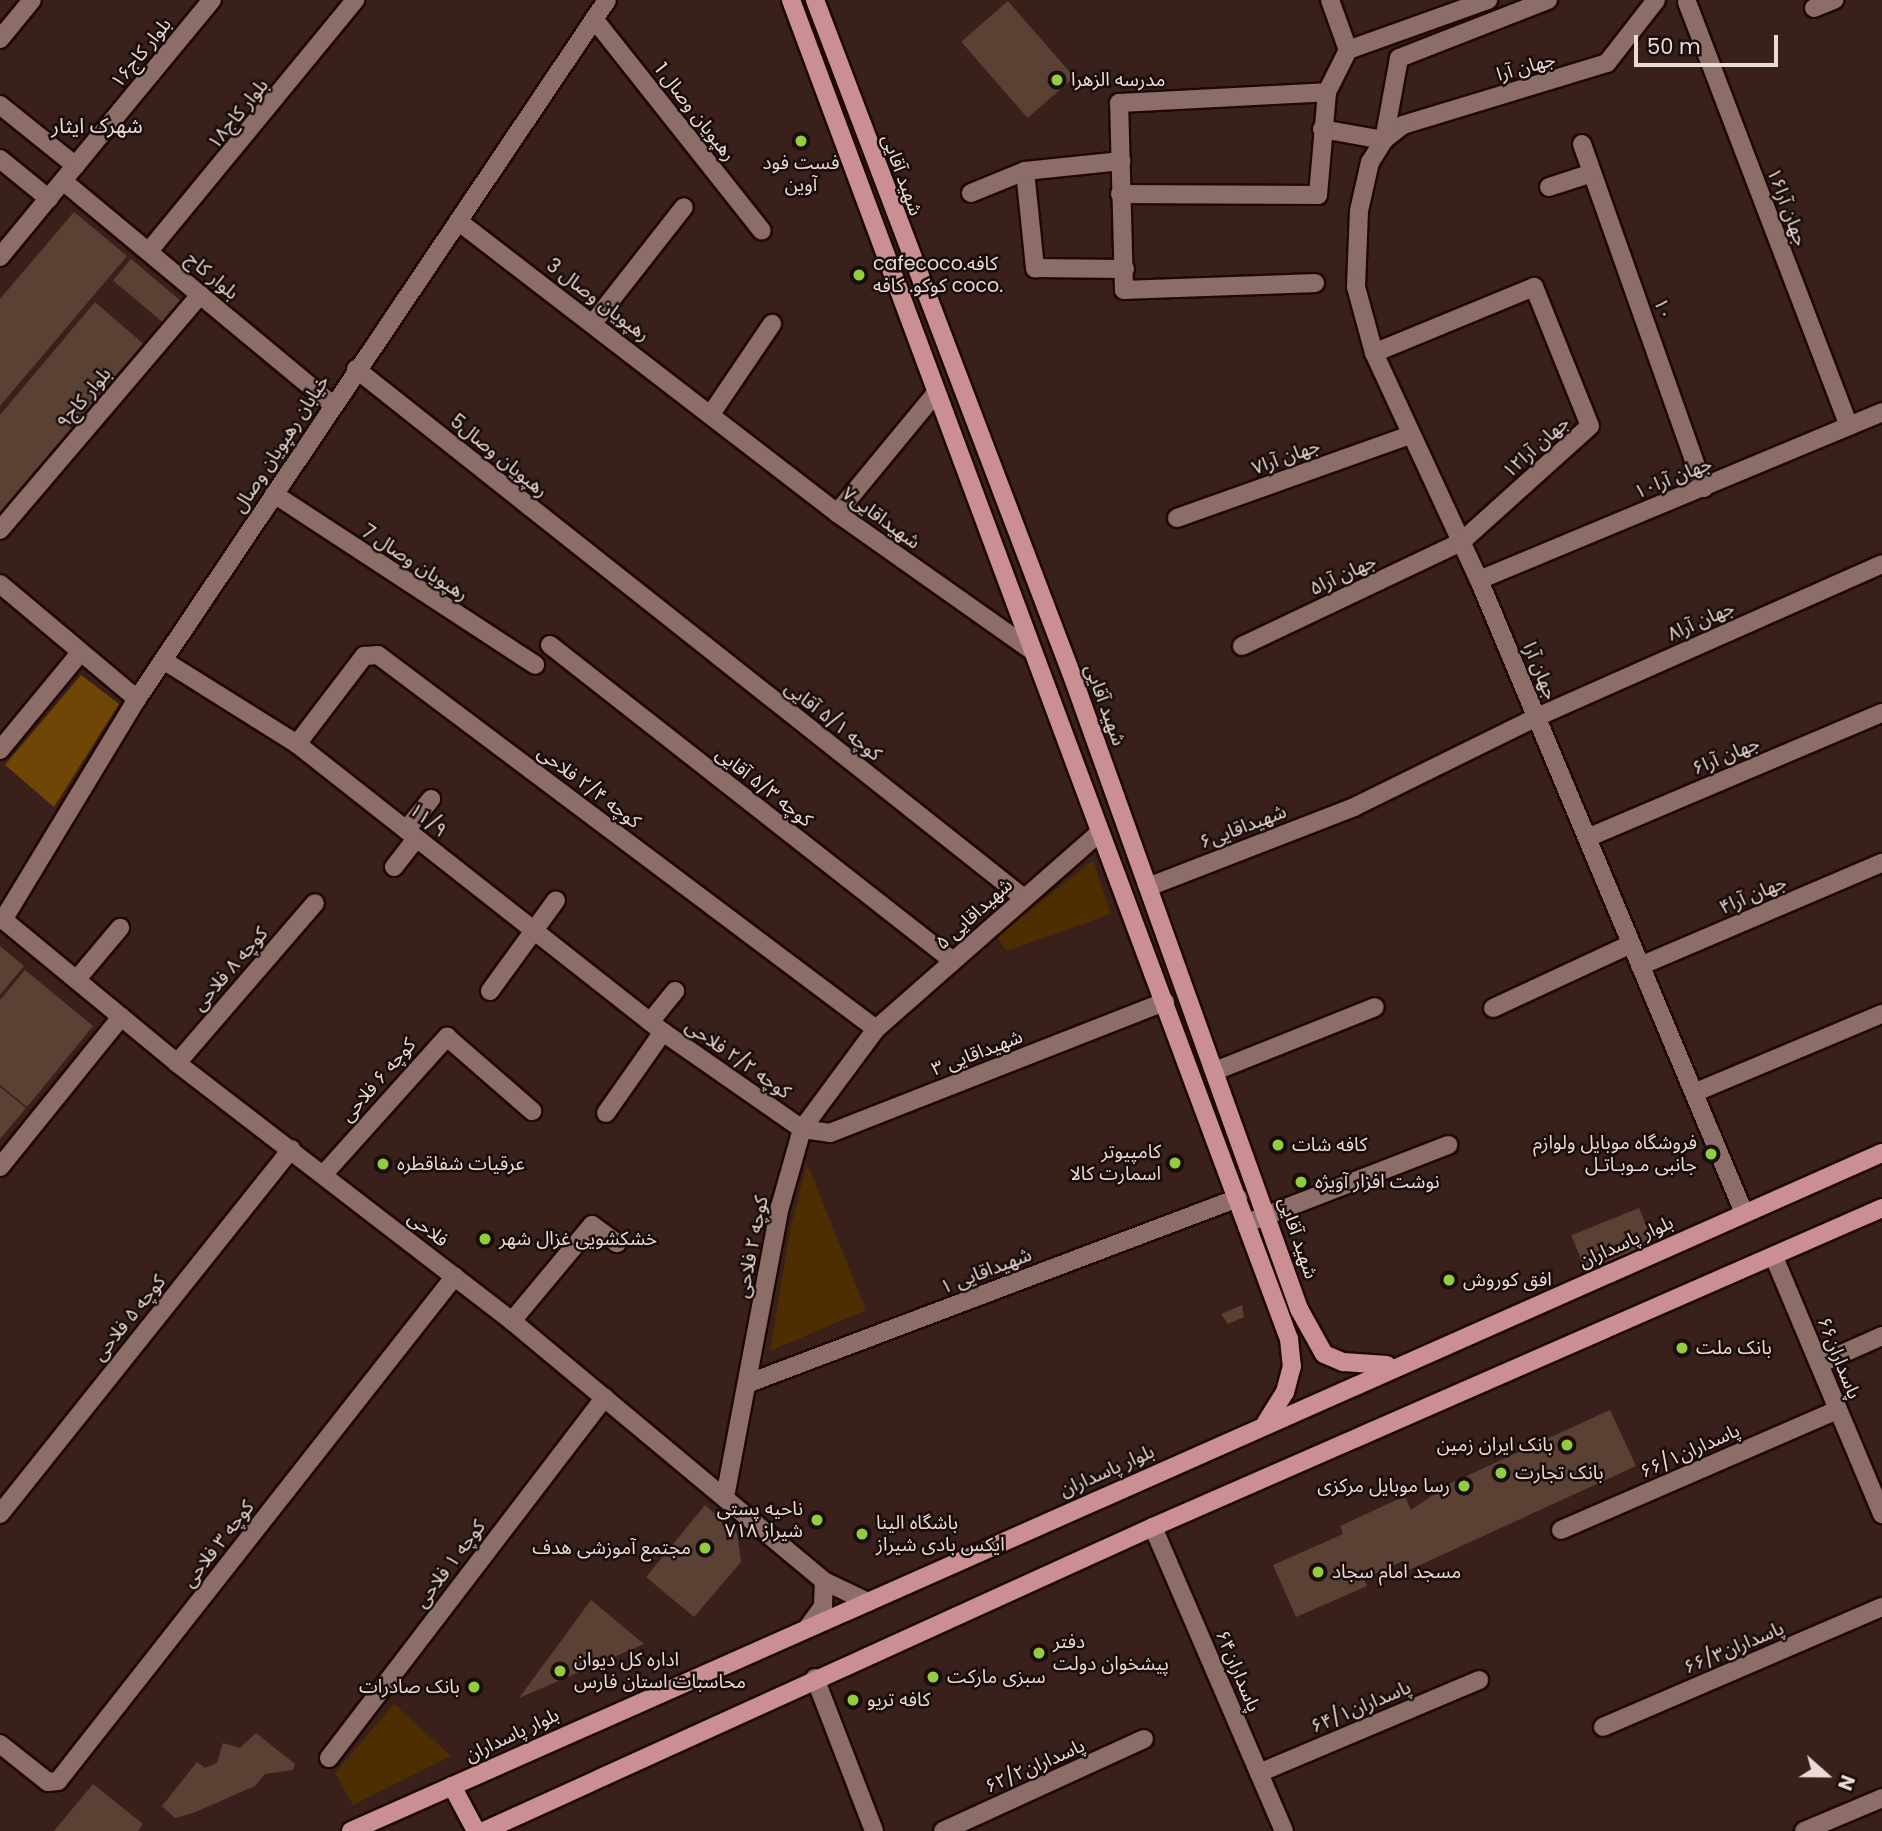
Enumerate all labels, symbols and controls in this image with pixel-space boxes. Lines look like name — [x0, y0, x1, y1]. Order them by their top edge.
street label: بلوار کاج۱۶ — [106, 13, 176, 93]
scale bar — [1637, 21, 1780, 65]
text: 50 m — [1647, 32, 1701, 61]
street label: جهان آرا — [1494, 48, 1558, 86]
street label: 1 رهپویان وصال — [650, 58, 740, 166]
place label: مدرسه الزهرا — [1071, 69, 1165, 91]
marker: مدرسه الزهرا — [1049, 72, 1065, 88]
street label: بلوار کاج۱۸ — [203, 74, 273, 154]
district label: شهرک ایثار — [51, 113, 143, 139]
street label: شهید آقایی — [877, 131, 927, 219]
marker: فست فود آوین — [793, 133, 809, 149]
place label: فست فود آوین — [762, 152, 840, 196]
street label: جهان آرا۱۶ — [1762, 165, 1812, 249]
street label: بلوار کاج — [181, 247, 243, 305]
place label: cafecoco.کافه کوکو. کافه coco. — [873, 253, 1003, 297]
street label: 3 رهپویان وصال — [542, 254, 654, 346]
marker: cafecoco.کافه کوکو. کافه coco. — [851, 267, 867, 283]
street label: ۱۰ — [1649, 295, 1677, 323]
street label: بلوار کاج۹ — [52, 363, 116, 433]
street label: خیابان رهپویان وصال — [228, 371, 334, 517]
street label: رهپویان وصال5 — [446, 410, 552, 502]
street label: جهان آرا۱۲ — [1498, 411, 1574, 483]
street label: جهان آرا۷ — [1249, 434, 1323, 480]
street label: جهان آرا۱۰ — [1631, 452, 1715, 504]
street label: شهیداقایی۷ — [838, 482, 924, 554]
street label: 7 رهپویان وصال — [358, 520, 472, 606]
street label: جهان آرا۵ — [1306, 550, 1380, 600]
street label: جهان آرا۸ — [1664, 596, 1738, 646]
street label: جهان آرا — [1518, 639, 1562, 703]
street label: شهید آقایی — [1080, 661, 1130, 749]
street label: کوچه ۵/۱ آقایی — [780, 676, 886, 766]
street label: جهان آرا۶ — [1689, 732, 1763, 780]
street label: کوچه ۲/۴ فلاحی — [533, 741, 645, 833]
street label: کوچه ۵/۳ آقایی — [711, 742, 817, 832]
street label: ۱۱/۹ — [405, 798, 451, 842]
street label: شهیداقایی۶ — [1197, 800, 1289, 854]
street label: جهان آرا۴ — [1716, 871, 1790, 919]
street label: ۵ شهیداقایی — [931, 873, 1017, 955]
street label: کوچه ۸ فلاحی — [188, 923, 272, 1015]
street label: کوچه ۲/۲ فلاحی — [681, 1014, 795, 1104]
street label: ۳ شهیداقایی — [928, 1025, 1026, 1081]
street label: کوچه ۶ فلاحی — [336, 1034, 420, 1126]
place label: فروشگاه موبایل ولوازم جانبی مـوبـاتـل — [1533, 1132, 1697, 1176]
place label: کافه شات — [1292, 1134, 1367, 1156]
marker: کافه شات — [1270, 1137, 1286, 1153]
place label: کامپیوتر اسمارت کالا — [1070, 1141, 1161, 1185]
marker: فروشگاه موبایل ولوازم جانبی مـوبـاتـل — [1703, 1146, 1719, 1162]
place label: عرقیات شفاقطره — [397, 1153, 525, 1175]
marker: کامپیوتر اسمارت کالا — [1167, 1155, 1183, 1171]
marker: عرقیات شفاقطره — [375, 1156, 391, 1172]
place label: نوشت افزار آویژه — [1315, 1171, 1440, 1193]
marker: نوشت افزار آویژه — [1293, 1174, 1309, 1190]
street label: کوچه ۲ فلاحی — [731, 1194, 773, 1300]
street label: شهید آقایی — [1273, 1194, 1323, 1282]
street label: فلاحی — [403, 1206, 453, 1252]
street label: بلوار پاسداران — [1575, 1211, 1677, 1273]
place label: خشکشویی غزال شهر — [499, 1228, 657, 1250]
marker: خشکشویی غزال شهر — [477, 1231, 493, 1247]
street label: ۱ شهیداقایی — [937, 1243, 1035, 1299]
place label: افق کوروش — [1463, 1269, 1552, 1291]
street label: کوچه ۵ فلاحی — [88, 1271, 170, 1365]
marker: افق کوروش — [1441, 1272, 1457, 1288]
street label: پاسداران۶۶ — [1812, 1314, 1866, 1402]
place label: بانک ملت — [1696, 1337, 1772, 1359]
marker: بانک ملت — [1674, 1340, 1690, 1356]
street label: پاسداران۶۶/۱ — [1637, 1419, 1743, 1483]
place label: بانک ایران زمین — [1437, 1434, 1553, 1456]
marker: بانک ایران زمین — [1559, 1437, 1575, 1453]
street label: بلوار پاسداران — [1056, 1440, 1158, 1502]
place label: بانک تجارت — [1515, 1462, 1604, 1484]
marker: بانک تجارت — [1493, 1465, 1509, 1481]
place label: رسا موبایل مرکزی — [1317, 1475, 1450, 1497]
marker: رسا موبایل مرکزی — [1456, 1478, 1472, 1494]
street label: کوچه ۳ فلاحی — [177, 1496, 259, 1592]
place label: ناحیه پستی ۷۱۸ شیراز — [717, 1498, 803, 1542]
marker: ناحیه پستی ۷۱۸ شیراز — [809, 1512, 825, 1528]
place label: باشگاه الینا ایکس بادی شیراز — [876, 1512, 1005, 1556]
street label: کوچه ۱ فلاحی — [410, 1516, 490, 1612]
marker: باشگاه الینا ایکس بادی شیراز — [854, 1526, 870, 1542]
place label: مجتمع آموزشی هدف — [532, 1537, 691, 1559]
marker: مجتمع آموزشی هدف — [697, 1540, 713, 1556]
place label: مسجد امام سجاد — [1332, 1561, 1461, 1583]
marker: مسجد امام سجاد — [1310, 1564, 1326, 1580]
street label: پاسداران۶۶/۳ — [1681, 1617, 1787, 1679]
street label: پاسداران۶۴ — [1211, 1627, 1265, 1715]
place label: دفتر پیشخوان دولت — [1053, 1631, 1169, 1675]
marker: دفتر پیشخوان دولت — [1031, 1645, 1047, 1661]
place label: اداره کل دیوان محاسبات استان فارس — [574, 1649, 746, 1693]
marker: اداره کل دیوان محاسبات استان فارس — [552, 1663, 568, 1679]
place label: سبزی مارکت — [947, 1666, 1046, 1688]
marker: سبزی مارکت — [925, 1669, 941, 1685]
place label: بانک صادرات — [359, 1676, 460, 1698]
street label: پاسداران۶۴/۱ — [1308, 1676, 1414, 1738]
marker: بانک صادرات — [466, 1679, 482, 1695]
place label: کافه تریو — [867, 1689, 930, 1711]
marker: کافه تریو — [845, 1692, 861, 1708]
street label: بلوار پاسداران — [461, 1703, 563, 1767]
street label: پاسداران۶۲/۲ — [982, 1734, 1088, 1798]
north arrow — [1791, 1740, 1861, 1810]
text: N — [1831, 1771, 1861, 1794]

